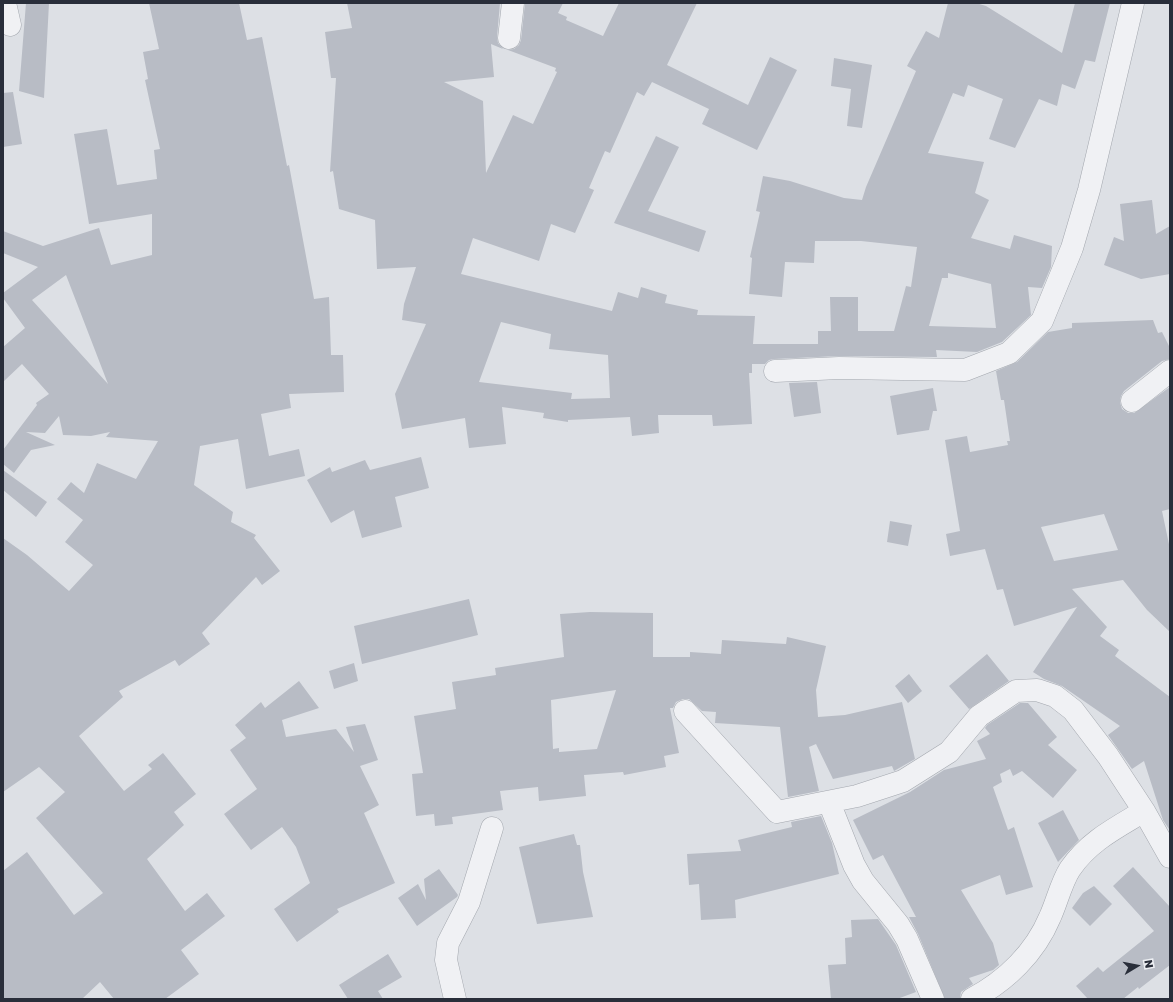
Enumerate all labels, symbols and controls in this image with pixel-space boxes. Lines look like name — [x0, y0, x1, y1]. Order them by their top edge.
north arrow — [1117, 946, 1157, 986]
text: N — [1142, 959, 1156, 969]

